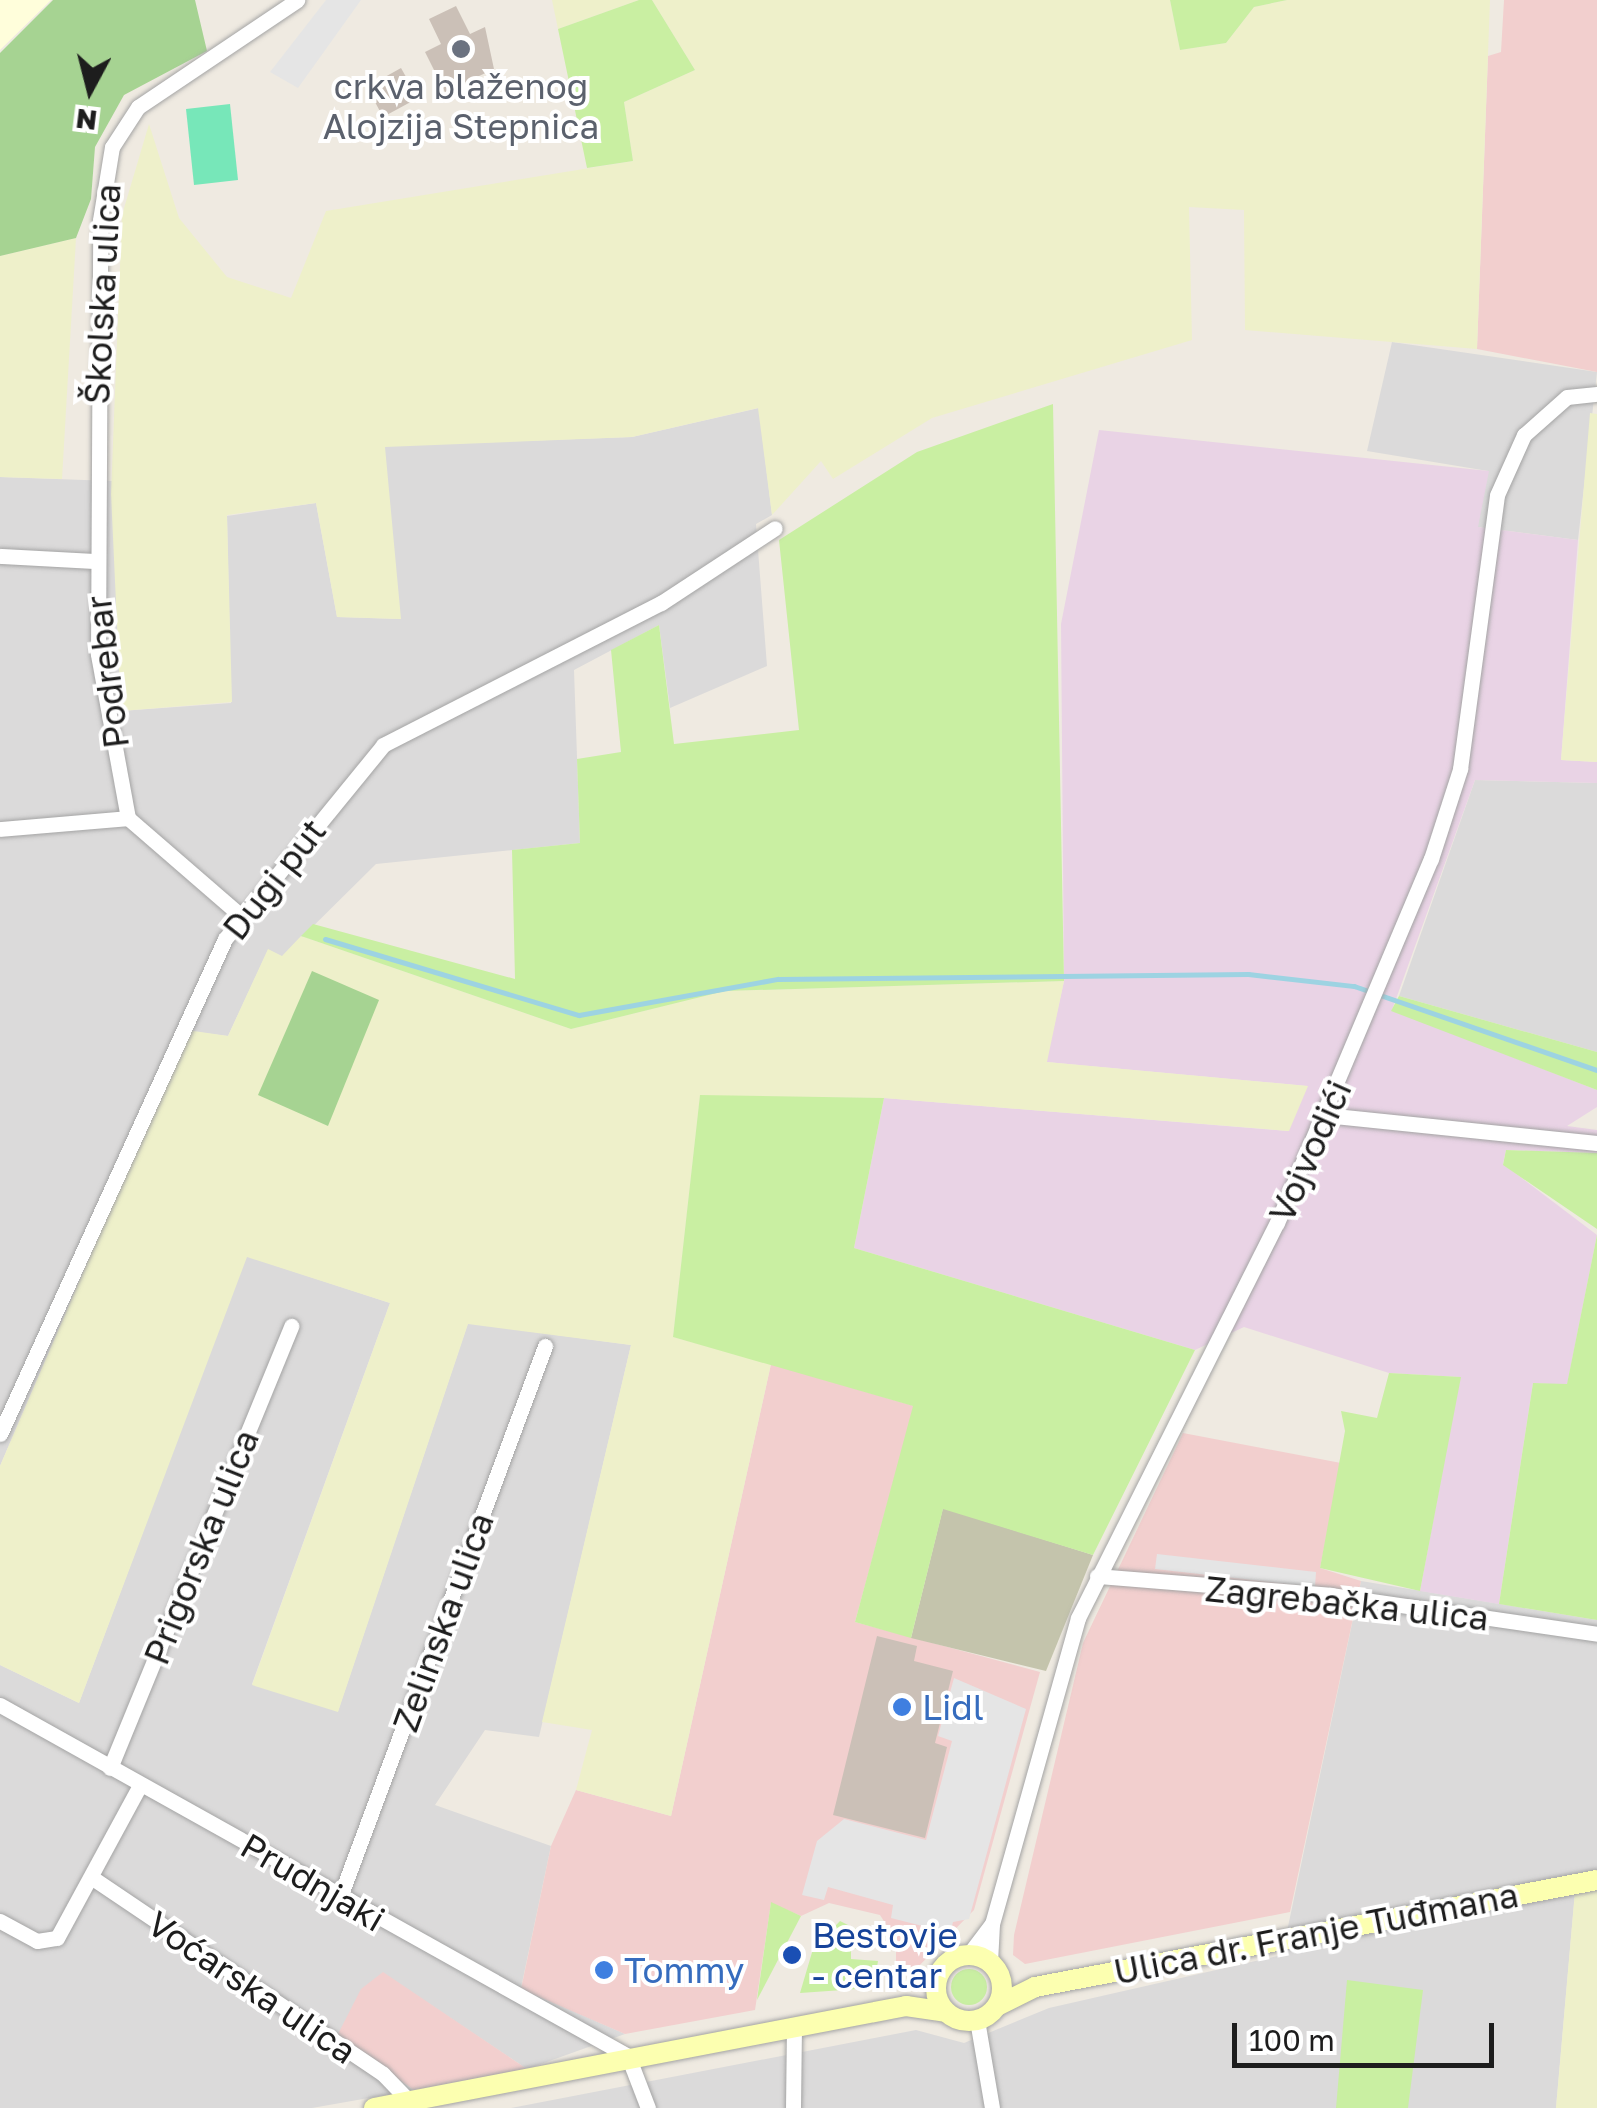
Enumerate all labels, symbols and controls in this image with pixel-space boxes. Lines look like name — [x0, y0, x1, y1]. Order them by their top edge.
marker: crkva blaženog Alojzija Stepnica — [450, 38, 472, 60]
north arrow — [40, 40, 140, 140]
place label: crkva blaženog Alojzija Stepnica — [323, 65, 599, 147]
text: N — [74, 103, 99, 138]
street label: Školska ulica — [75, 183, 129, 405]
street label: Podrebar — [77, 593, 137, 751]
street label: Dugi put — [214, 810, 334, 948]
street label: Vojvodići — [1260, 1073, 1360, 1229]
street label: Prigorska ulica — [135, 1424, 267, 1670]
street label: Zelinska ulica — [384, 1507, 502, 1737]
street label: Zagrebačka ulica — [1203, 1567, 1491, 1639]
place label: Lidl — [922, 1686, 984, 1728]
marker: Lidl — [891, 1696, 913, 1718]
street label: Prudnjaki — [234, 1824, 392, 1940]
street label: Ulica dr. Franje Tuđmana — [1110, 1873, 1522, 1993]
street label: Voćarska ulica — [140, 1902, 364, 2072]
place label: Bestovje - centar — [812, 1914, 958, 1996]
marker: Bestovje - centar — [781, 1944, 803, 1966]
place label: Tommy — [624, 1949, 744, 1991]
marker: Tommy — [593, 1959, 615, 1981]
scale bar — [1237, 2003, 1500, 2065]
text: 100 m — [1249, 2022, 1335, 2058]

